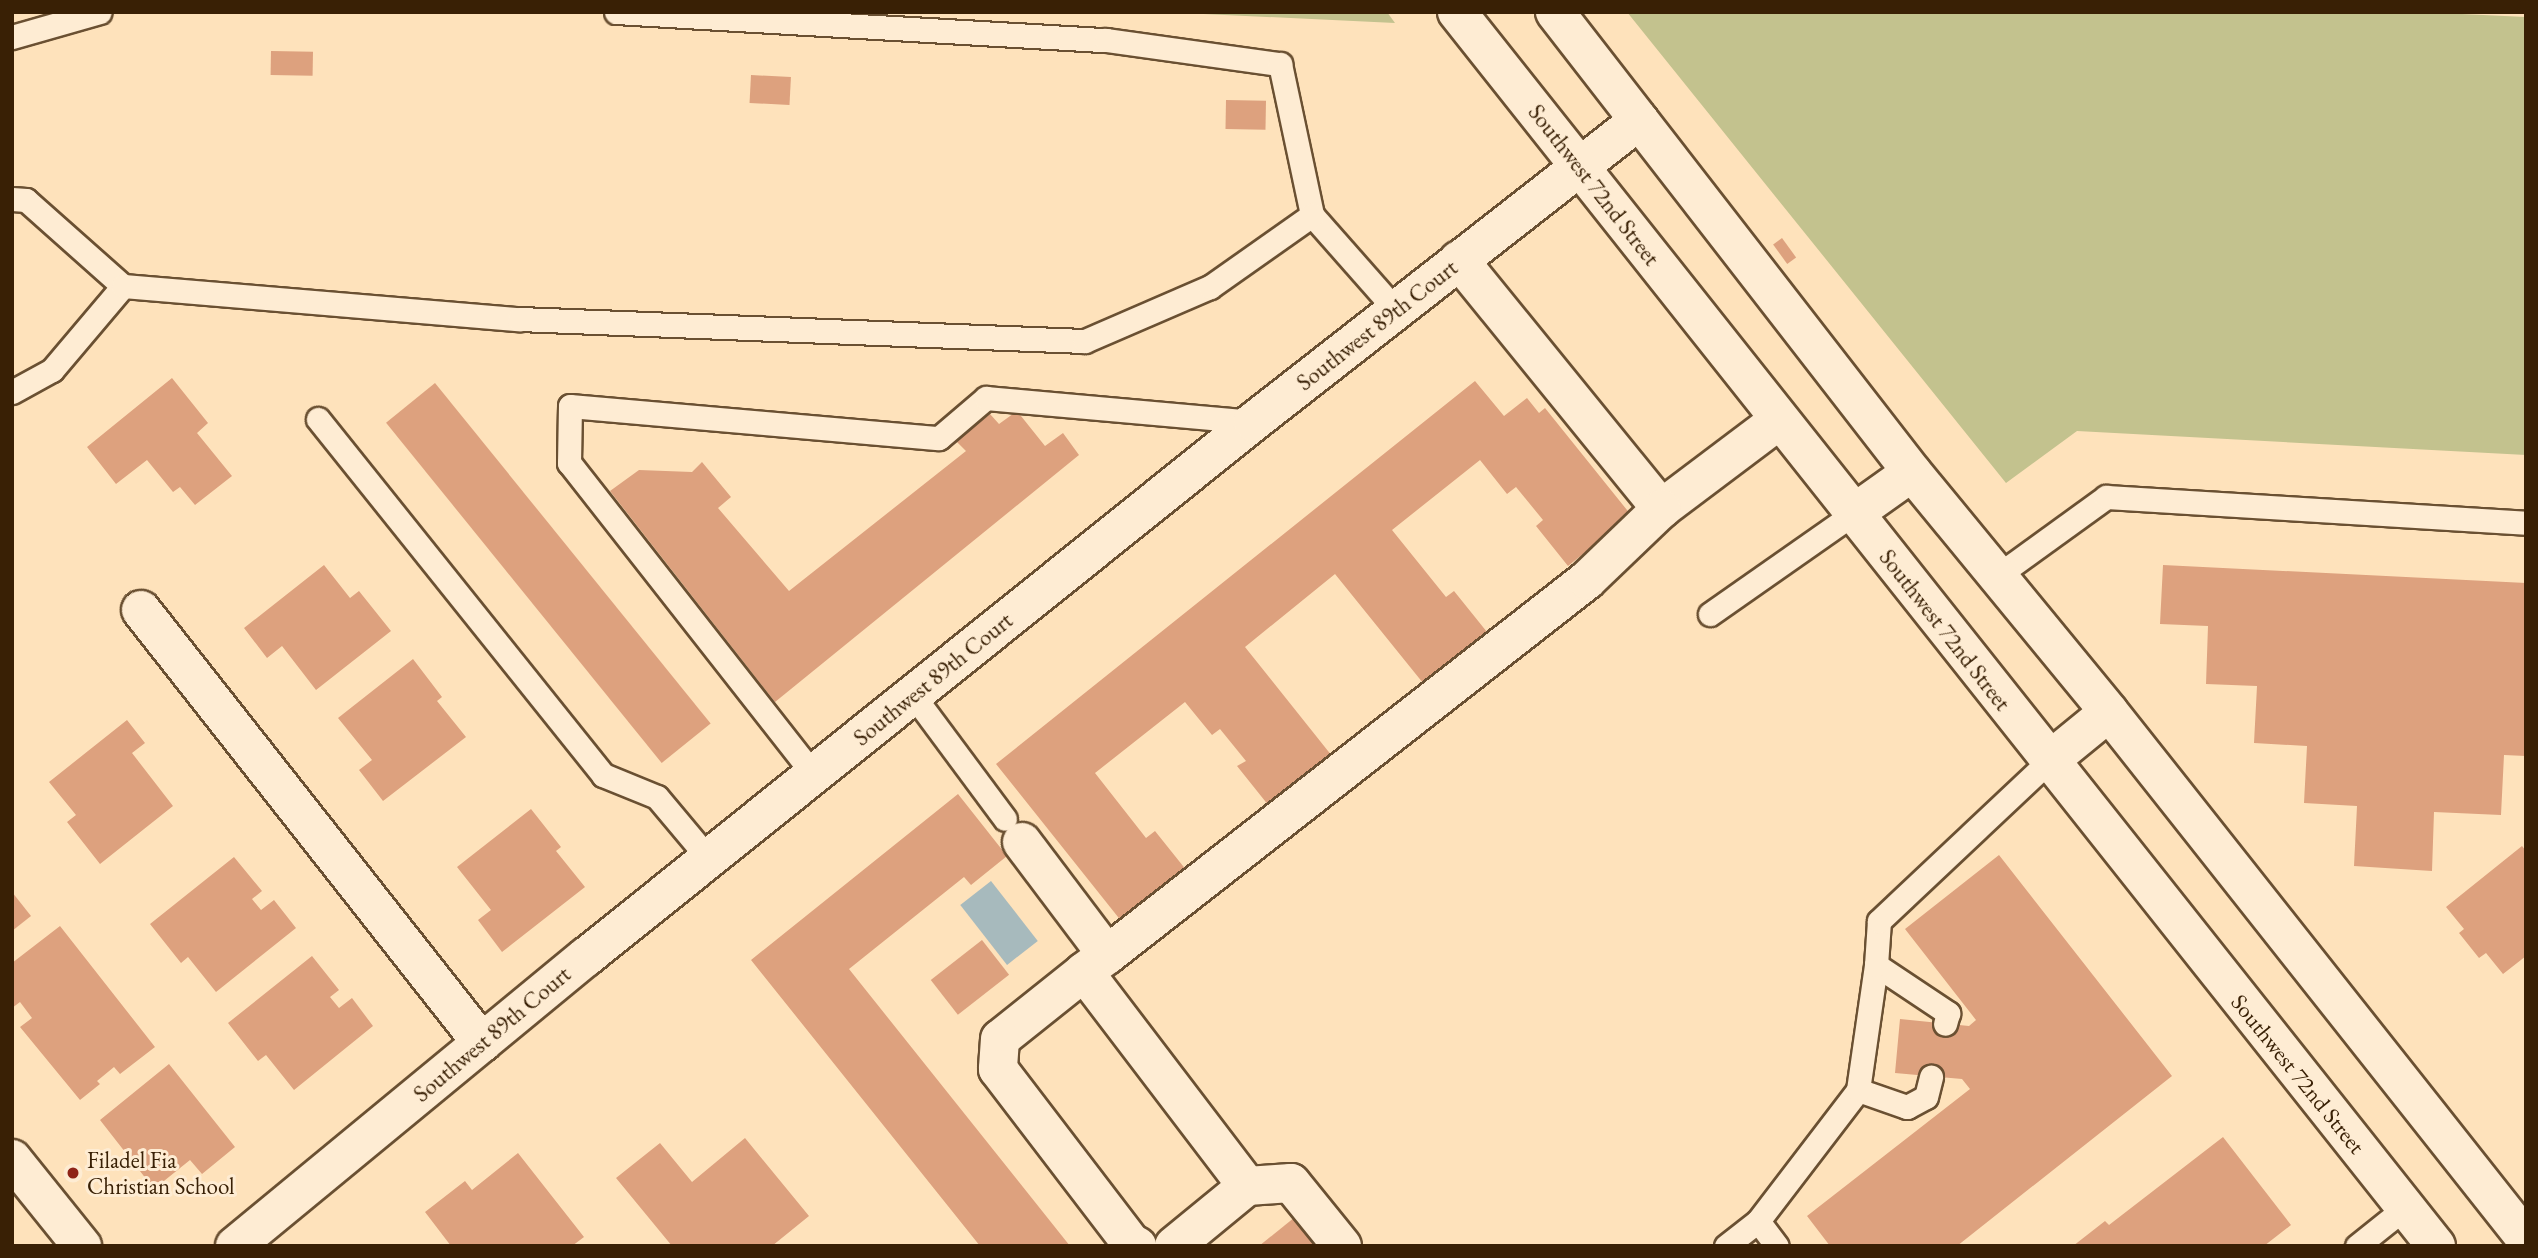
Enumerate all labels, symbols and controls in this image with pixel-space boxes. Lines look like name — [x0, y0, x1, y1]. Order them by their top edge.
street label: Southwest 72nd Street — [1522, 99, 1666, 271]
street label: Southwest 89th Court — [1291, 254, 1463, 396]
street label: Southwest 72nd Street — [1873, 544, 2017, 716]
street label: Southwest 89th Court — [848, 606, 1018, 752]
street label: Southwest 89th Court — [408, 960, 576, 1108]
street label: Southwest 72nd Street — [2225, 989, 2371, 1159]
place label: Filadel Fia Christian School — [87, 1146, 235, 1200]
marker: Filadel Fia Christian School — [65, 1165, 81, 1181]

